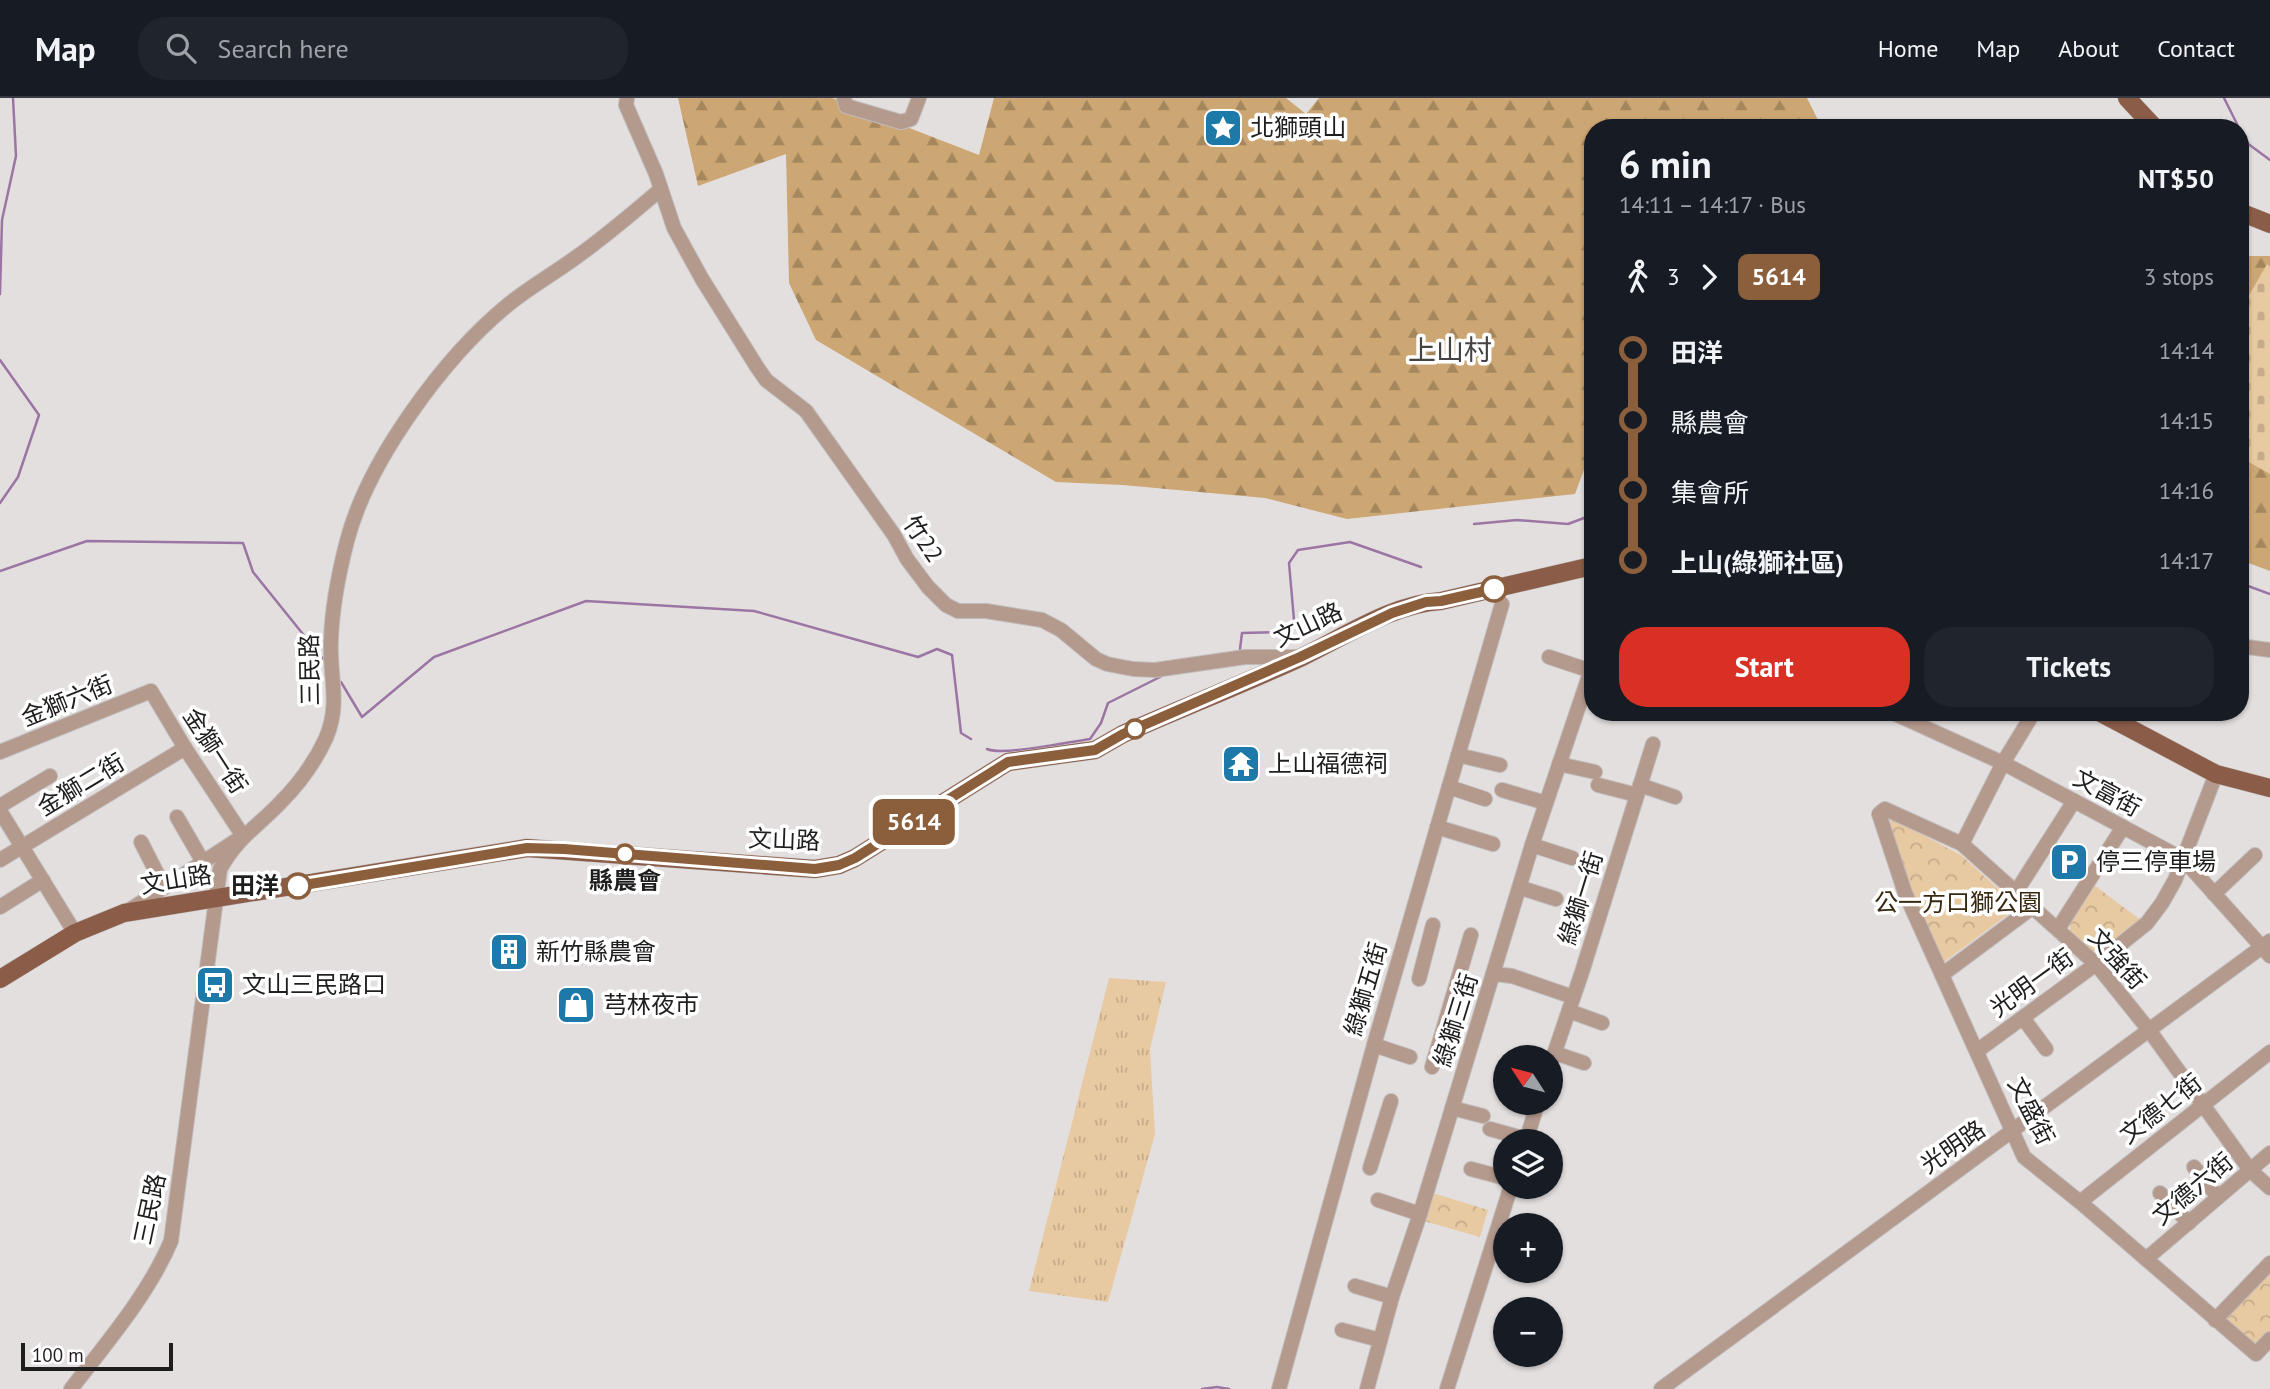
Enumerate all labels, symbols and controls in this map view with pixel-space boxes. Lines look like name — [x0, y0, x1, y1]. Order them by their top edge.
search box — [138, 17, 628, 80]
text: Map — [35, 27, 96, 70]
icon: search — [162, 29, 200, 67]
text: Search here — [218, 32, 349, 65]
text: Home — [1878, 33, 1938, 64]
text: Map — [1976, 33, 2020, 64]
text: About — [2058, 33, 2119, 64]
text: Contact — [2157, 33, 2235, 64]
place icon: 北獅頭山 — [1202, 107, 1244, 149]
place label: 北獅頭山 — [1250, 112, 1346, 143]
text: 6 min — [1619, 139, 1712, 188]
text: NT$50 — [2138, 162, 2214, 195]
text: 14:11 – 14:17 · Bus — [1619, 190, 1806, 219]
icon: walk — [1619, 258, 1657, 296]
icon: forward — [1690, 258, 1728, 296]
text: 5614 — [1752, 261, 1806, 292]
text: 3 — [1667, 262, 1680, 291]
text: 3 stops — [2144, 262, 2214, 291]
district label: 上山村 — [1408, 331, 1492, 368]
text: 田洋 — [1671, 336, 1723, 369]
text: 14:14 — [2159, 336, 2214, 365]
text: 縣農會 — [1671, 406, 1749, 439]
text: 14:15 — [2159, 406, 2214, 435]
text: 集會所 — [1671, 476, 1749, 509]
text: 14:16 — [2159, 476, 2214, 505]
street label: 竹22 — [897, 509, 950, 568]
text: 上山(綠獅社區) — [1671, 546, 1844, 579]
text: 14:17 — [2159, 546, 2214, 575]
unlabelled marker — [1481, 576, 1507, 602]
street label: 文山路 — [1269, 595, 1347, 654]
button: Start — [1619, 627, 1910, 707]
button: Tickets — [1924, 627, 2214, 707]
street label: 三民路 — [293, 634, 326, 706]
street label: 金獅六街 — [17, 668, 117, 733]
street label: 金獅一街 — [176, 702, 255, 799]
unlabelled marker — [1125, 719, 1145, 739]
temple icon: 上山福德祠 — [1220, 743, 1262, 785]
street label: 金獅二街 — [32, 747, 130, 823]
place label: 上山福德祠 — [1268, 748, 1388, 779]
street label: 文富街 — [2068, 762, 2146, 823]
line badge: 5614 — [865, 799, 963, 845]
text: 5614 — [887, 806, 941, 837]
street label: 文山路 — [747, 823, 821, 856]
parking icon: 停三停車場 — [2048, 841, 2090, 883]
marker: 縣農會 — [615, 844, 635, 864]
place label: 停三停車場 — [2096, 846, 2216, 877]
street label: 綠獅一街 — [1552, 847, 1609, 948]
street label: 文山路 — [138, 859, 214, 900]
place label: 縣農會 — [589, 865, 661, 896]
place label: 田洋 — [231, 870, 279, 901]
marker: 田洋 — [285, 873, 311, 899]
park label: 公一方口獅公園 — [1874, 887, 2042, 918]
street label: 文強街 — [2082, 922, 2153, 996]
building icon: 新竹縣農會 — [488, 931, 530, 973]
place label: 新竹縣農會 — [536, 936, 656, 967]
street label: 綠獅五街 — [1337, 938, 1394, 1039]
street label: 光明一街 — [1984, 942, 2080, 1023]
bus stop icon: 文山三民路口 — [194, 964, 236, 1006]
place label: 文山三民路口 — [242, 969, 386, 1000]
street label: 綠獅三街 — [1427, 969, 1484, 1070]
shop icon: 芎林夜市 — [555, 984, 597, 1026]
place label: 芎林夜市 — [603, 989, 699, 1020]
north arrow — [1493, 1045, 1563, 1115]
map controls — [1493, 1045, 1563, 1367]
street label: 文德七街 — [2113, 1067, 2208, 1150]
street label: 文盛街 — [2001, 1072, 2062, 1150]
street label: 光明路 — [1914, 1113, 1991, 1180]
button: layers — [1493, 1129, 1563, 1199]
street label: 文德六街 — [2146, 1146, 2239, 1231]
street label: 三民路 — [127, 1170, 172, 1247]
button: + — [1493, 1213, 1563, 1283]
button: − — [1493, 1297, 1563, 1367]
scale bar — [21, 1340, 173, 1372]
text: 100 m — [32, 1343, 84, 1367]

